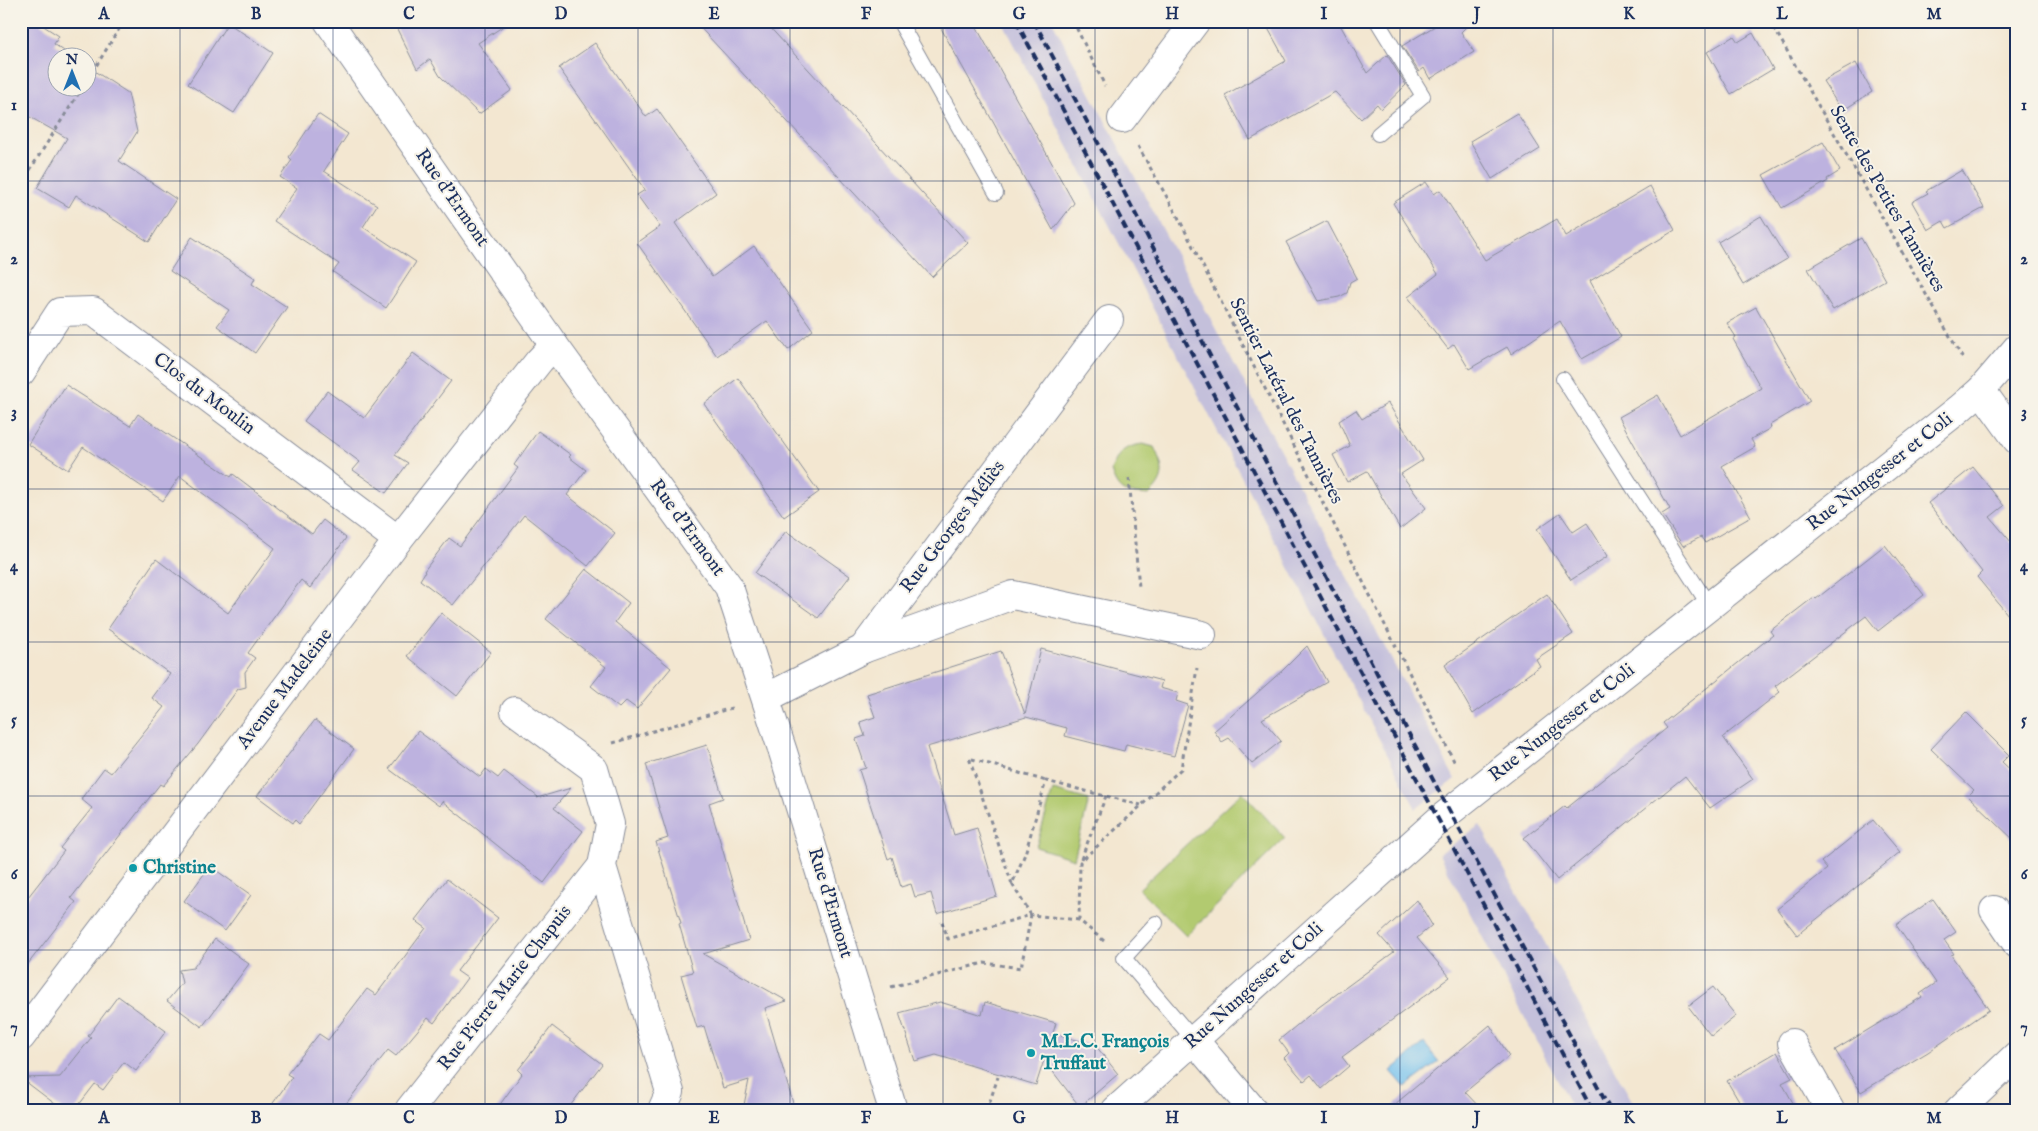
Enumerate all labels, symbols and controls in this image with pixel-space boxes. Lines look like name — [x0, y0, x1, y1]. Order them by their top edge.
text: A — [98, 5, 111, 25]
text: B — [251, 5, 262, 25]
text: C — [403, 5, 415, 25]
text: D — [555, 5, 568, 25]
text: E — [708, 5, 720, 25]
text: F — [861, 5, 872, 25]
text: G — [1013, 5, 1026, 25]
text: H — [1165, 5, 1179, 25]
text: I — [1321, 5, 1328, 25]
text: J — [1472, 5, 1481, 25]
text: K — [1623, 5, 1636, 25]
text: L — [1776, 5, 1788, 25]
text: M — [1926, 5, 1942, 25]
north arrow — [48, 48, 98, 98]
text: N — [65, 51, 78, 69]
text: 1 — [11, 96, 17, 116]
text: 1 — [2021, 96, 2027, 116]
street label: Sente des Petites Tannières — [1824, 101, 1950, 297]
street label: Rue d'Ermont — [409, 144, 495, 252]
text: 2 — [10, 250, 18, 270]
text: 2 — [2020, 250, 2028, 270]
street label: Sentier Latéral des Tannières — [1224, 294, 1348, 508]
street label: Clos du Moulin — [148, 348, 260, 440]
text: 3 — [11, 403, 17, 423]
text: 3 — [2021, 403, 2027, 423]
street label: Rue Nungesser et Coli — [1802, 408, 1958, 536]
street label: Rue Georges Méliès — [895, 456, 1011, 598]
street label: Rue d'Ermont — [644, 475, 730, 582]
text: 4 — [10, 557, 19, 577]
text: 4 — [2020, 557, 2029, 577]
street label: Avenue Madeleine — [231, 624, 338, 755]
street label: Rue Nungesser et Coli — [1484, 659, 1640, 787]
text: 5 — [11, 711, 17, 731]
text: 5 — [2021, 711, 2027, 731]
street label: Rue d'Ermont — [802, 845, 858, 961]
place label: Christine — [143, 856, 216, 880]
marker: Christine — [127, 862, 139, 874]
text: 6 — [11, 865, 19, 885]
text: 6 — [2021, 865, 2029, 885]
street label: Rue Pierre Marie Chapuis — [433, 901, 577, 1075]
street label: Rue Nungesser et Coli — [1180, 917, 1328, 1055]
text: 7 — [10, 1018, 18, 1038]
text: 7 — [2020, 1018, 2028, 1038]
place label: M.L.C. François Truffaut — [1040, 1030, 1169, 1076]
marker: M.L.C. François Truffaut — [1025, 1047, 1037, 1059]
text: A — [98, 1109, 111, 1129]
text: B — [251, 1109, 262, 1129]
text: C — [403, 1109, 415, 1129]
text: D — [555, 1109, 568, 1129]
text: E — [708, 1109, 720, 1129]
text: F — [861, 1109, 872, 1129]
text: G — [1013, 1109, 1026, 1129]
text: H — [1165, 1109, 1179, 1129]
text: I — [1321, 1109, 1328, 1129]
text: J — [1472, 1109, 1481, 1129]
text: K — [1623, 1109, 1636, 1129]
text: L — [1776, 1109, 1788, 1129]
text: M — [1926, 1109, 1942, 1129]

